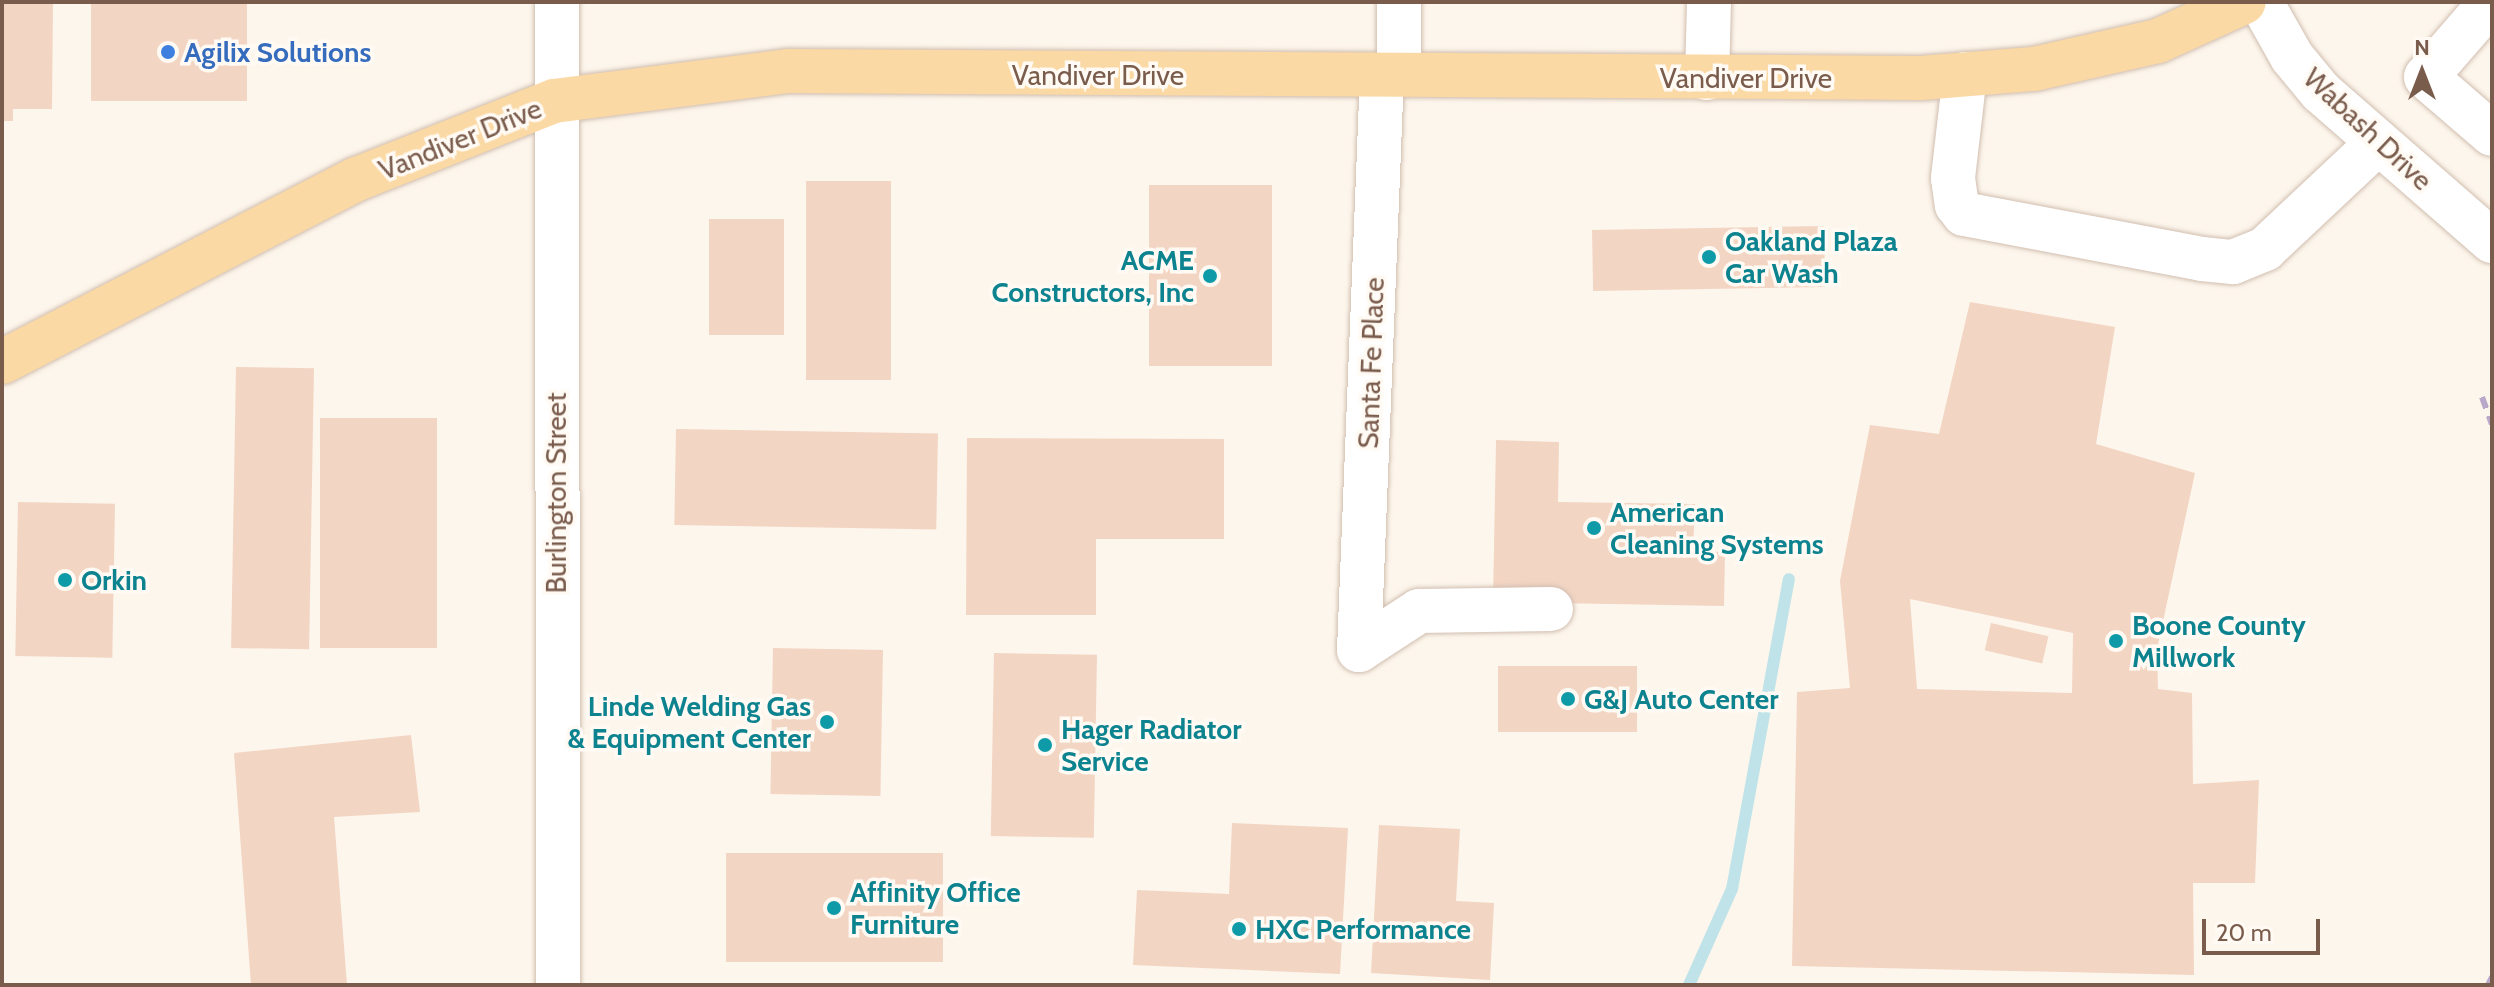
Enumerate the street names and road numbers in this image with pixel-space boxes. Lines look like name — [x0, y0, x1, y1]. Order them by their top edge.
street label: Vandiver Drive — [1012, 58, 1184, 92]
street label: Vandiver Drive — [1660, 61, 1832, 95]
street label: Wabash Drive — [2297, 61, 2439, 197]
street label: Vandiver Drive — [374, 91, 546, 187]
street label: Santa Fe Place — [1351, 277, 1391, 449]
street label: Burlington Street — [539, 393, 573, 593]

